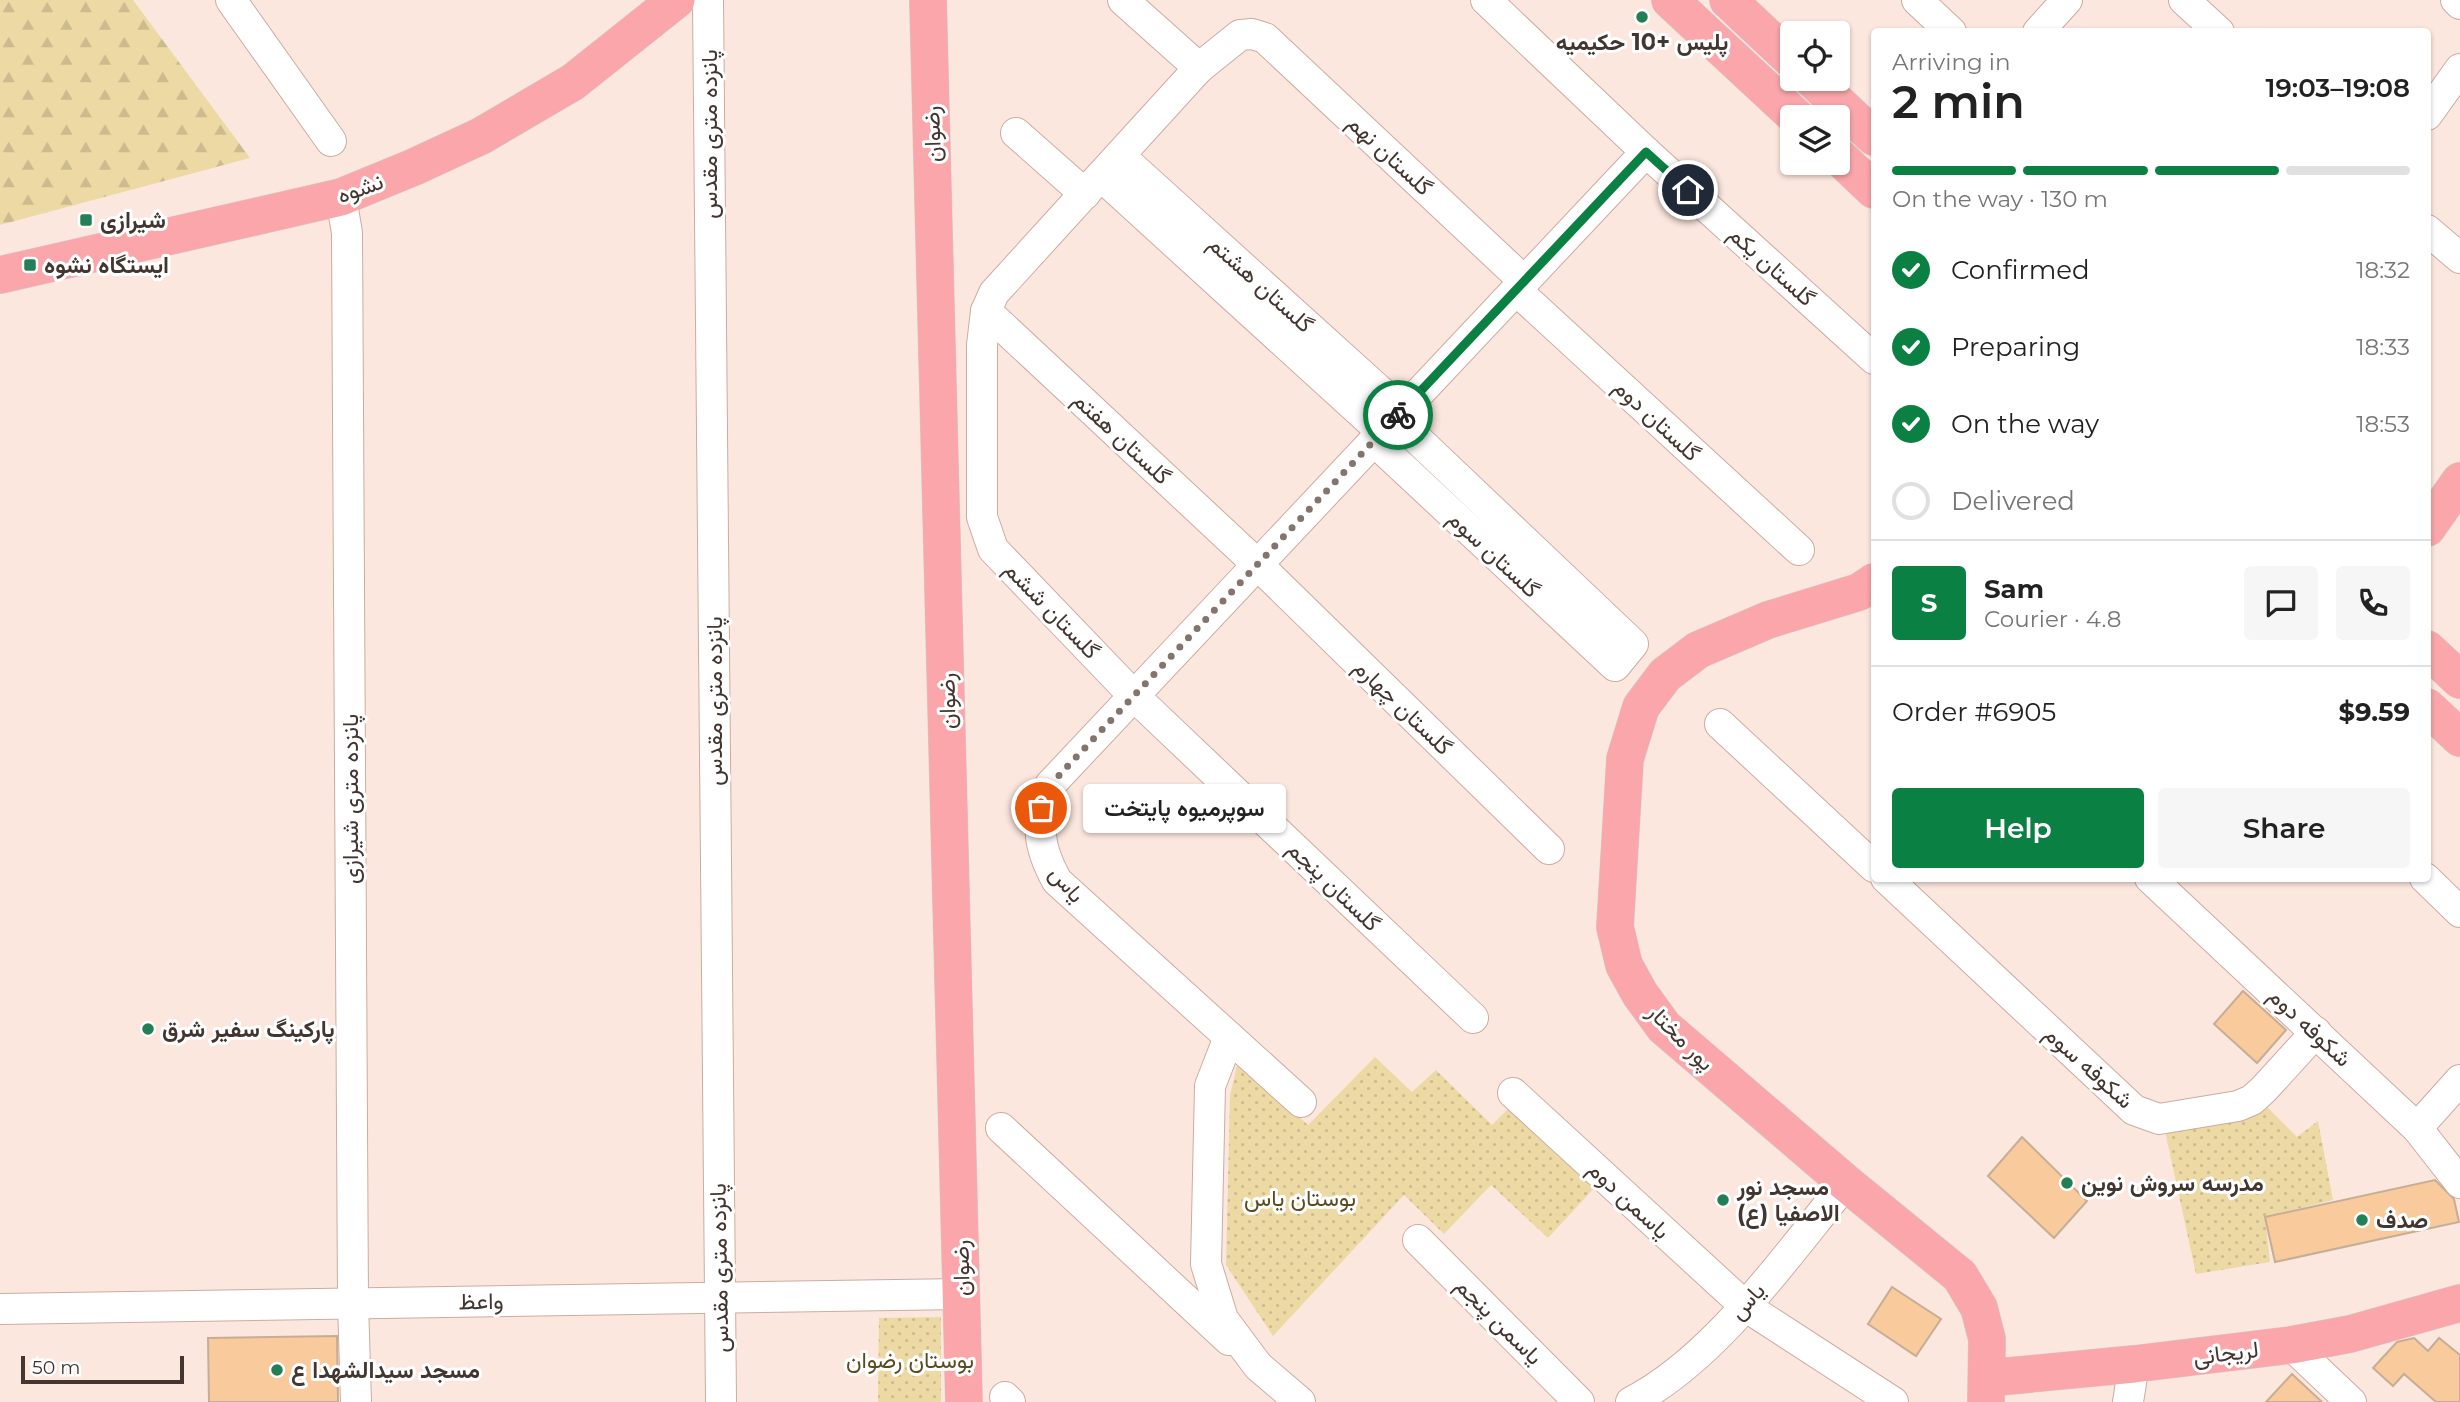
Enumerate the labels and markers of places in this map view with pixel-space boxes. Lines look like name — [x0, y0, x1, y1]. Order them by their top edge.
marker: پلیس +10 حکیمیه — [1634, 9, 1650, 25]
place label: پلیس +10 حکیمیه — [1556, 28, 1728, 58]
pin — [1658, 160, 1718, 220]
place label: شیرازی — [100, 206, 166, 235]
marker: شیرازی — [78, 212, 94, 228]
place label: ایستگاه نشوه — [44, 251, 169, 280]
marker: ایستگاه نشوه — [22, 257, 38, 273]
pin — [1011, 778, 1071, 838]
callout: سوپرمیوه پایتخت — [1083, 784, 1286, 832]
place label: پارکینگ سفیر شرق — [162, 1015, 335, 1045]
marker: پارکینگ سفیر شرق — [140, 1021, 156, 1037]
place label: مدرسه سروش نوین — [2081, 1169, 2264, 1198]
place label: مسجد نور الاصفیا (ع) — [1736, 1173, 1840, 1229]
marker: مدرسه سروش نوین — [2059, 1175, 2075, 1191]
marker: مسجد نور الاصفیا (ع) — [1715, 1192, 1731, 1208]
place label: صدف — [2376, 1206, 2428, 1234]
marker: صدف — [2354, 1212, 2370, 1228]
place label: مسجد سیدالشهدا ع — [291, 1356, 480, 1386]
marker: مسجد سیدالشهدا ع — [269, 1362, 285, 1378]

